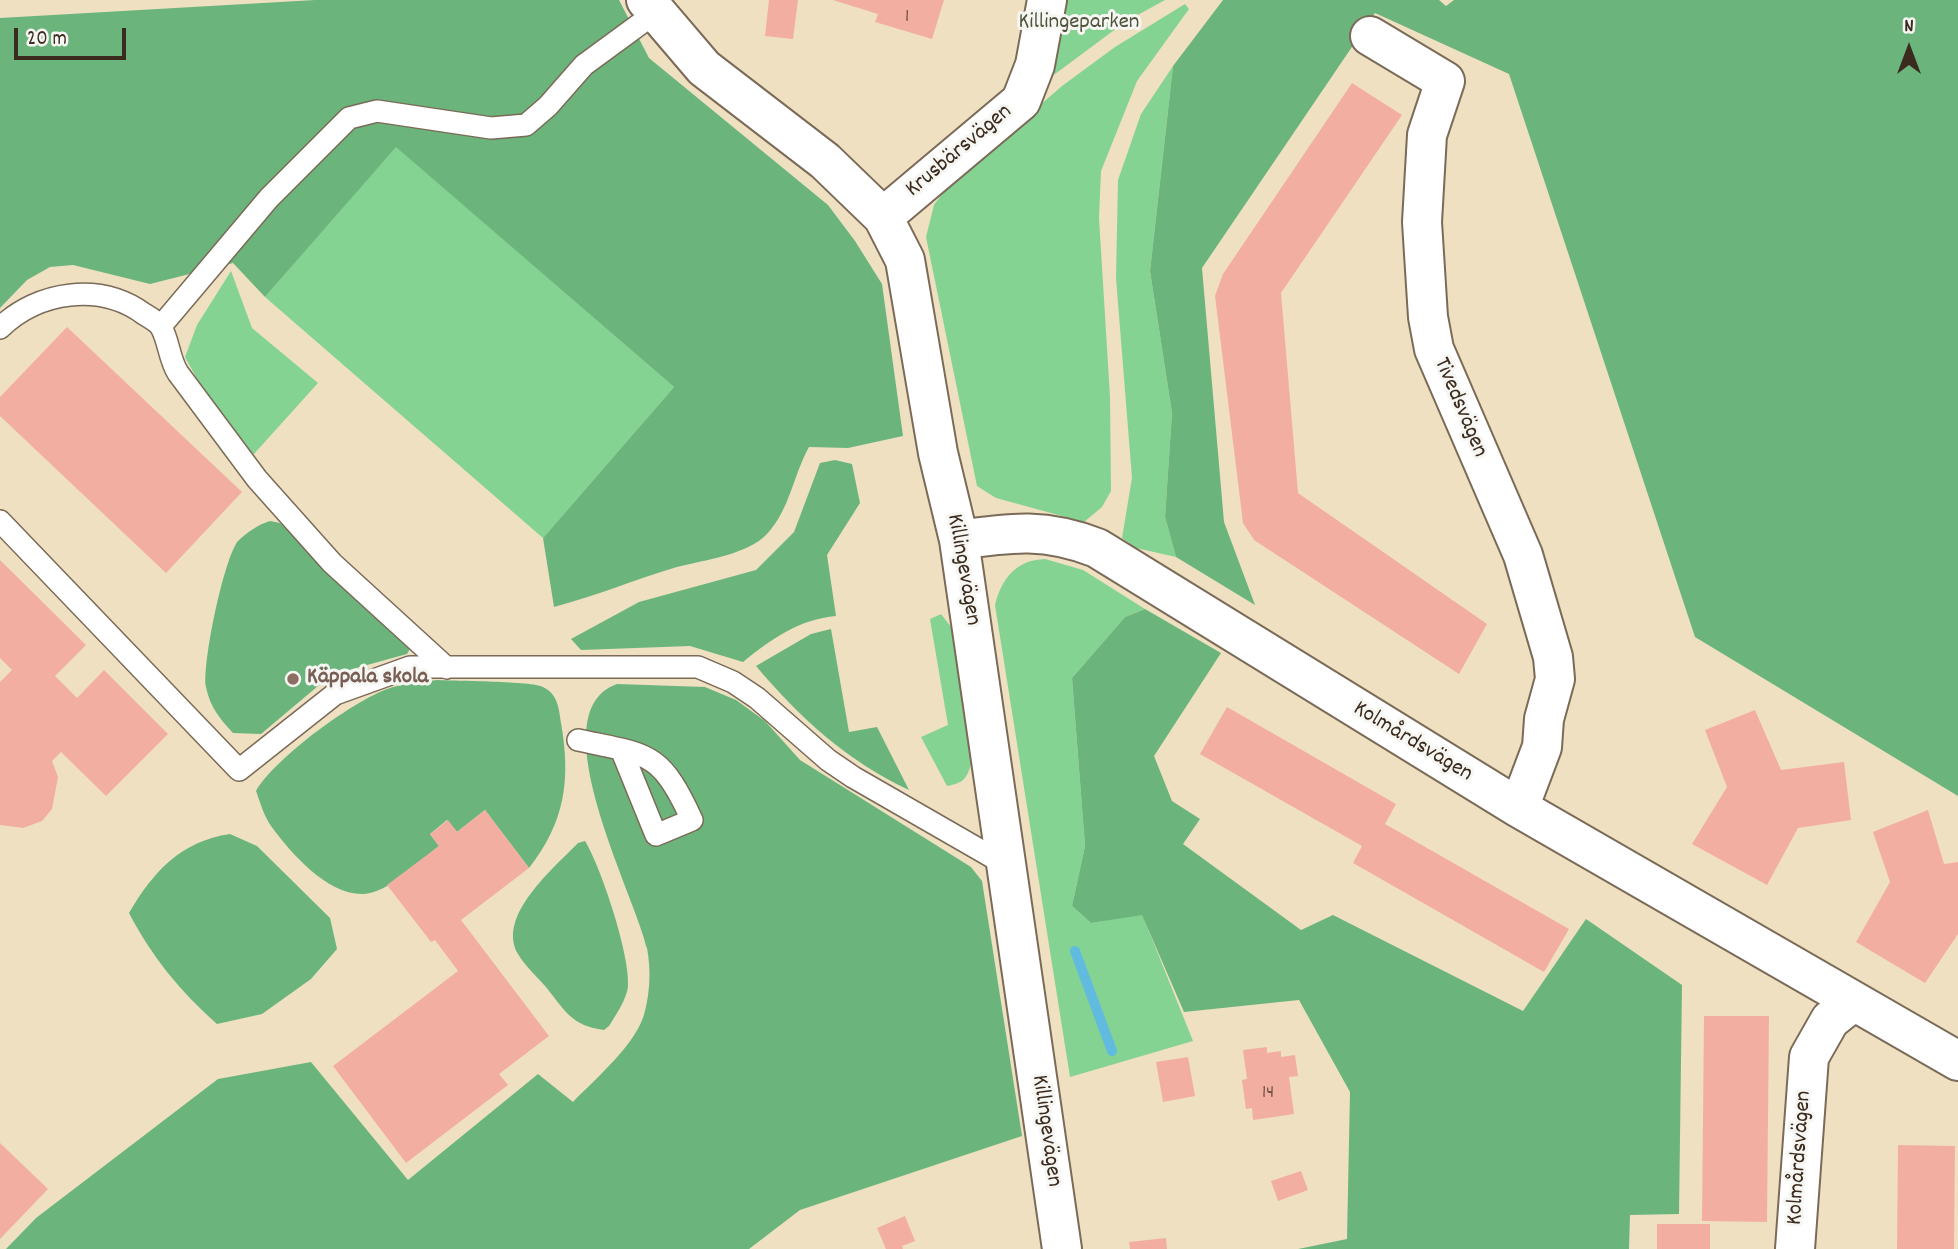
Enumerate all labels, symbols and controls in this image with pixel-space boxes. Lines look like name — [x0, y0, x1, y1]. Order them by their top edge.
house number: 1 — [905, 7, 909, 29]
park label: Killingeparken — [1019, 10, 1139, 38]
scale bar — [18, 14, 130, 58]
north arrow — [1874, 14, 1944, 84]
text: N — [1904, 14, 1914, 41]
text: 20 m — [27, 25, 67, 55]
street label: Krusbärsvägen — [901, 100, 1019, 204]
street label: Tivedsvägen — [1426, 354, 1492, 462]
street label: Killingevägen — [939, 512, 985, 628]
place label: Käppala skola — [307, 665, 428, 693]
marker: Käppala skola — [285, 671, 301, 687]
street label: Kolmårdsvägen — [1347, 697, 1477, 789]
street label: Killingevägen — [1023, 1073, 1067, 1189]
house number: 14 — [1262, 1083, 1274, 1105]
street label: Kolmårdsvägen — [1783, 1090, 1819, 1226]

